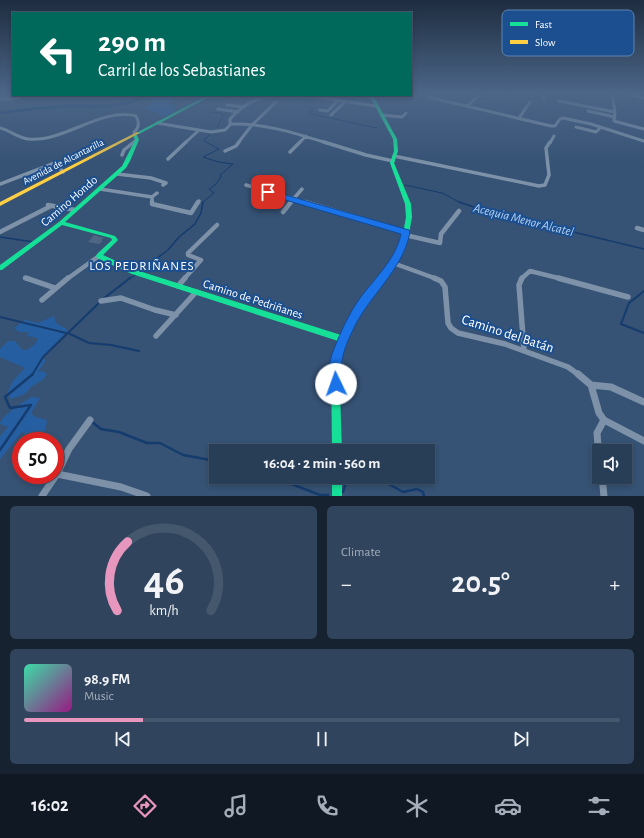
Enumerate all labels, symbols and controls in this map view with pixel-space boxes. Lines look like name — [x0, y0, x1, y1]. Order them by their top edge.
legend — [502, 10, 634, 56]
text: Fast — [535, 19, 553, 30]
icon: left — [32, 28, 84, 80]
text: 290 m — [98, 29, 166, 57]
text: Slow — [535, 37, 556, 48]
text: Carril de los Sebastianes — [98, 62, 266, 80]
street label: Avenida de Alcantarilla — [21, 137, 106, 187]
street label: Camino Hondo — [39, 173, 100, 229]
pin — [251, 175, 285, 209]
icon: arrive — [257, 181, 279, 203]
water label: Acequia Menor Alcatel — [471, 201, 575, 239]
district label: LOS PEDRIÑANES — [89, 258, 195, 273]
street label: Camino de Pedriñanes — [202, 277, 304, 321]
street label: Camino del Batán — [460, 312, 556, 355]
position arrow — [315, 363, 357, 405]
speed limit sign: 50 — [12, 432, 64, 484]
map controls — [592, 444, 632, 484]
button: sound — [592, 444, 632, 484]
text: 16:04 · 2 min · 560 m — [264, 456, 380, 471]
text: Climate — [341, 546, 380, 559]
text: 46 — [143, 560, 184, 601]
text: 20.5° — [451, 568, 510, 598]
text: − — [341, 573, 352, 595]
text: + — [609, 573, 620, 595]
text: km/h — [149, 603, 178, 617]
text: 98.9 FM — [84, 672, 130, 687]
text: Music — [84, 690, 114, 703]
icon: previous — [112, 728, 134, 750]
icon: pause — [311, 728, 333, 750]
icon: next — [510, 728, 532, 750]
icon: directions — [131, 792, 159, 820]
icon: music — [222, 792, 250, 820]
icon: phone — [313, 792, 341, 820]
icon: climate — [403, 792, 431, 820]
icon: car — [494, 792, 522, 820]
icon: filters — [585, 792, 613, 820]
text: 16:02 — [31, 797, 69, 815]

